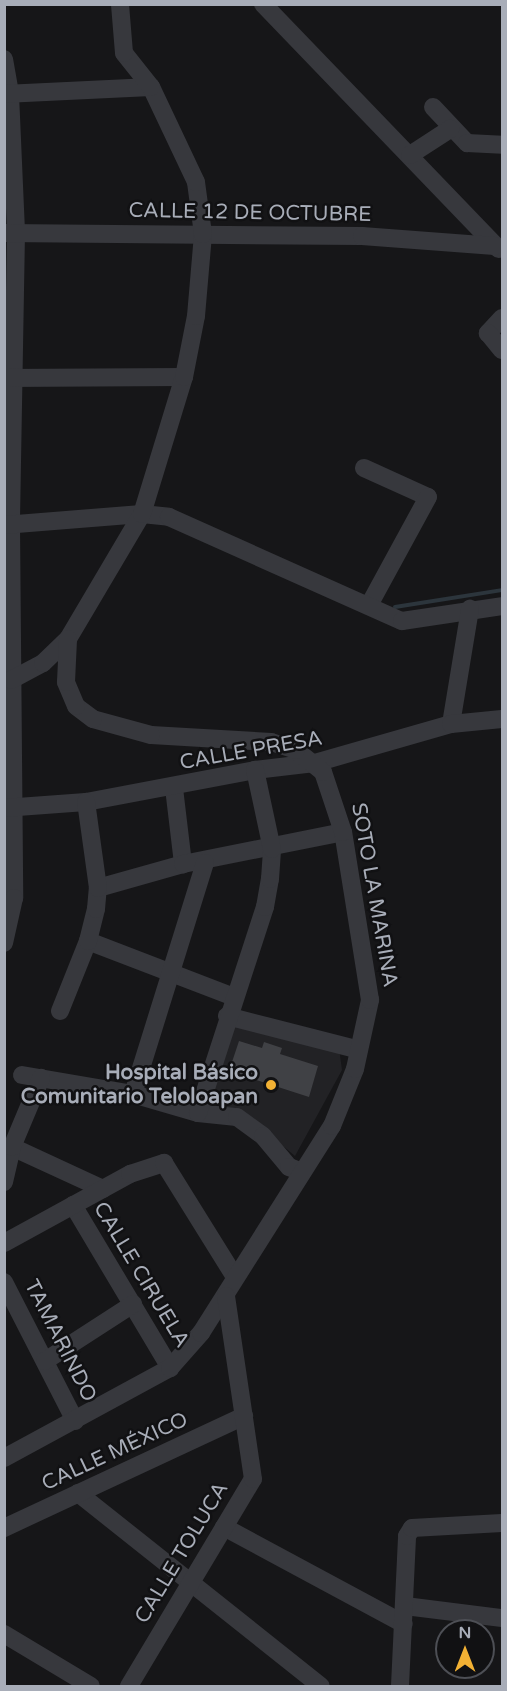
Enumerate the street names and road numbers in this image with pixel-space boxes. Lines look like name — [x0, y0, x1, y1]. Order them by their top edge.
street label: CALLE 12 DE OCTUBRE — [128, 198, 372, 228]
street label: CALLE PRESA — [178, 726, 324, 776]
street label: SOTO LA MARINA — [345, 801, 403, 989]
street label: CALLE CIRUELA — [88, 1198, 194, 1352]
street label: TAMARINDO — [18, 1276, 102, 1406]
street label: CALLE MÉXICO — [38, 1407, 192, 1497]
street label: CALLE TOLUCA — [130, 1478, 234, 1628]

